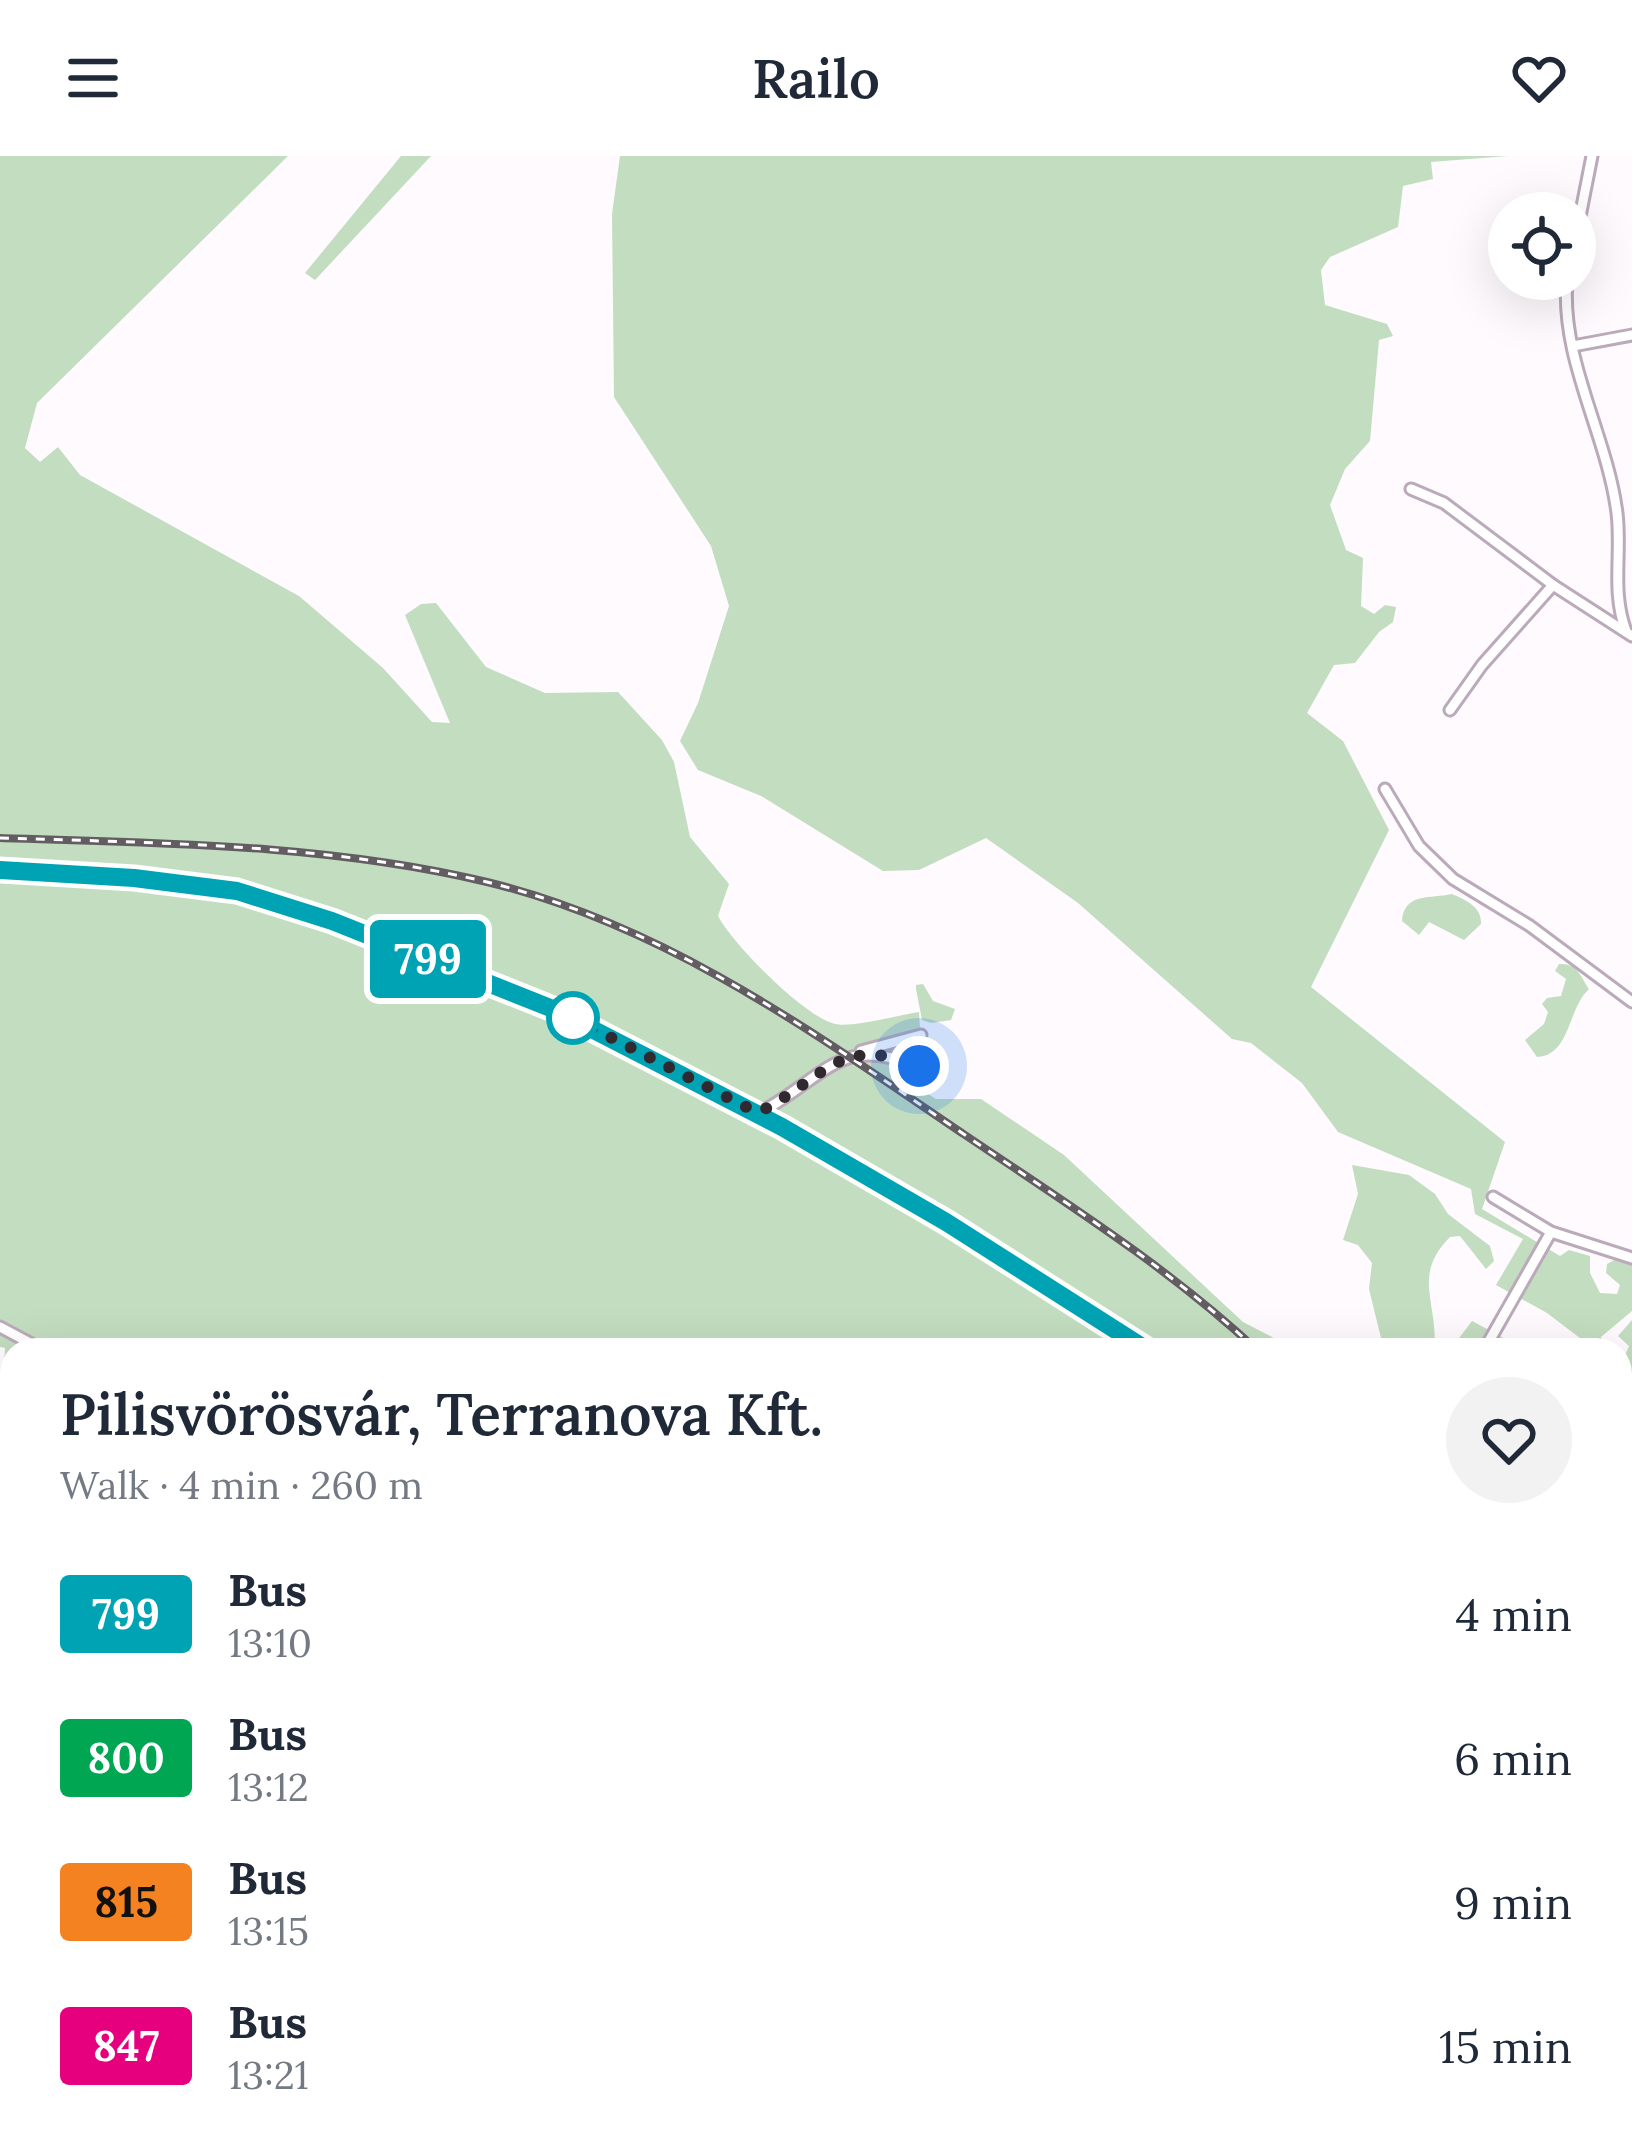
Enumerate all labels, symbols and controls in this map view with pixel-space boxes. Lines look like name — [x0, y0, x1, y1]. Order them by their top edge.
text: Railo — [752, 44, 880, 113]
icon: menu — [60, 45, 126, 111]
icon: heart — [1506, 45, 1572, 111]
map controls — [1488, 192, 1596, 300]
button: locate — [1488, 192, 1596, 300]
line badge: 799 — [359, 920, 497, 998]
text: 799 — [394, 932, 462, 986]
unlabelled marker — [548, 993, 598, 1043]
your location — [889, 1036, 949, 1096]
button: heart — [1446, 1377, 1572, 1503]
text: Pilisvörösvár, Terranova Kft. — [60, 1378, 823, 1451]
text: Walk · 4 min · 260 m — [60, 1460, 423, 1510]
text: Bus — [228, 1561, 307, 1618]
text: 4 min — [1456, 1586, 1572, 1643]
text: 799 — [92, 1587, 160, 1641]
text: 13:10 — [228, 1618, 312, 1668]
text: Bus — [228, 1705, 307, 1762]
text: 6 min — [1454, 1730, 1572, 1787]
text: 800 — [87, 1731, 165, 1785]
text: 13:12 — [228, 1762, 309, 1812]
text: Bus — [228, 1849, 307, 1906]
text: 9 min — [1454, 1874, 1572, 1931]
text: 815 — [94, 1875, 158, 1929]
text: 13:15 — [228, 1906, 309, 1956]
text: Bus — [228, 1993, 307, 2050]
text: 15 min — [1439, 2018, 1572, 2075]
text: 847 — [93, 2019, 159, 2073]
text: 13:21 — [228, 2050, 309, 2100]

